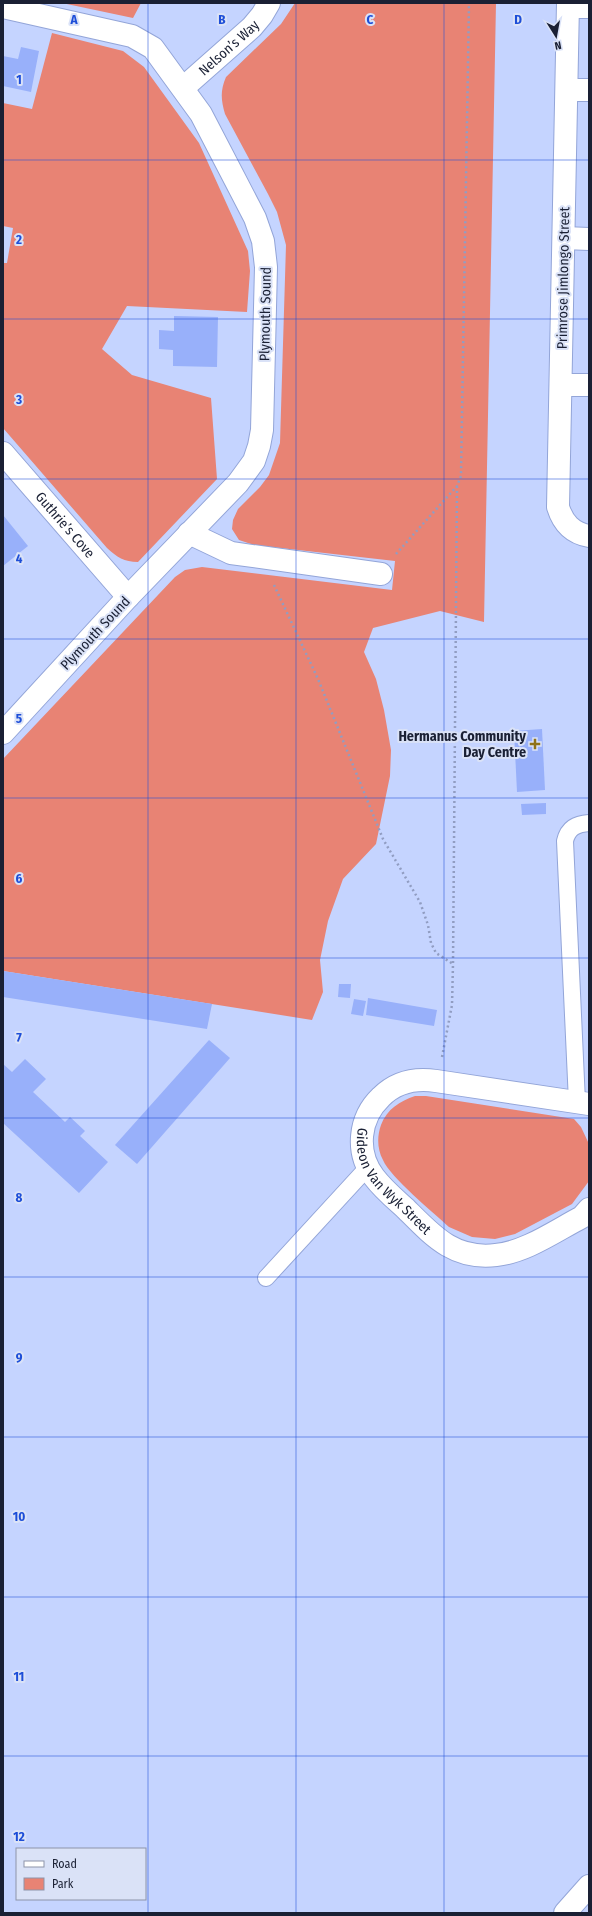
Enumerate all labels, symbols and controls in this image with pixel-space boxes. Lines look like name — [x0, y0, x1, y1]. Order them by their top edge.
text: A — [69, 12, 78, 27]
text: B — [218, 12, 226, 27]
text: C — [367, 12, 374, 27]
text: D — [514, 12, 522, 27]
street label: Nelson’s Way — [195, 16, 263, 79]
north arrow — [536, 16, 576, 56]
text: N — [553, 38, 562, 52]
text: 1 — [16, 72, 22, 87]
street label: Primrose Jimlongo Street — [554, 206, 573, 349]
text: 2 — [15, 232, 22, 247]
street label: Plymouth Sound — [256, 267, 275, 361]
text: 3 — [15, 392, 22, 407]
street label: Guthrie’s Cove — [32, 489, 98, 562]
text: 4 — [16, 551, 23, 566]
street label: Plymouth Sound — [57, 593, 134, 674]
text: 5 — [16, 711, 22, 726]
place label: Hermanus Community Day Centre — [398, 728, 526, 761]
marker: Hermanus Community Day Centre — [529, 738, 541, 750]
text: 6 — [16, 871, 23, 886]
text: 7 — [16, 1030, 22, 1045]
street label: Gideon Van Wyk Street — [353, 1127, 435, 1238]
text: 8 — [16, 1190, 23, 1205]
text: 9 — [16, 1350, 23, 1365]
text: 10 — [13, 1509, 25, 1524]
text: 11 — [14, 1669, 24, 1684]
text: 12 — [13, 1829, 25, 1844]
legend — [16, 1848, 146, 1900]
text: Road — [52, 1857, 77, 1871]
text: Park — [52, 1877, 74, 1891]

